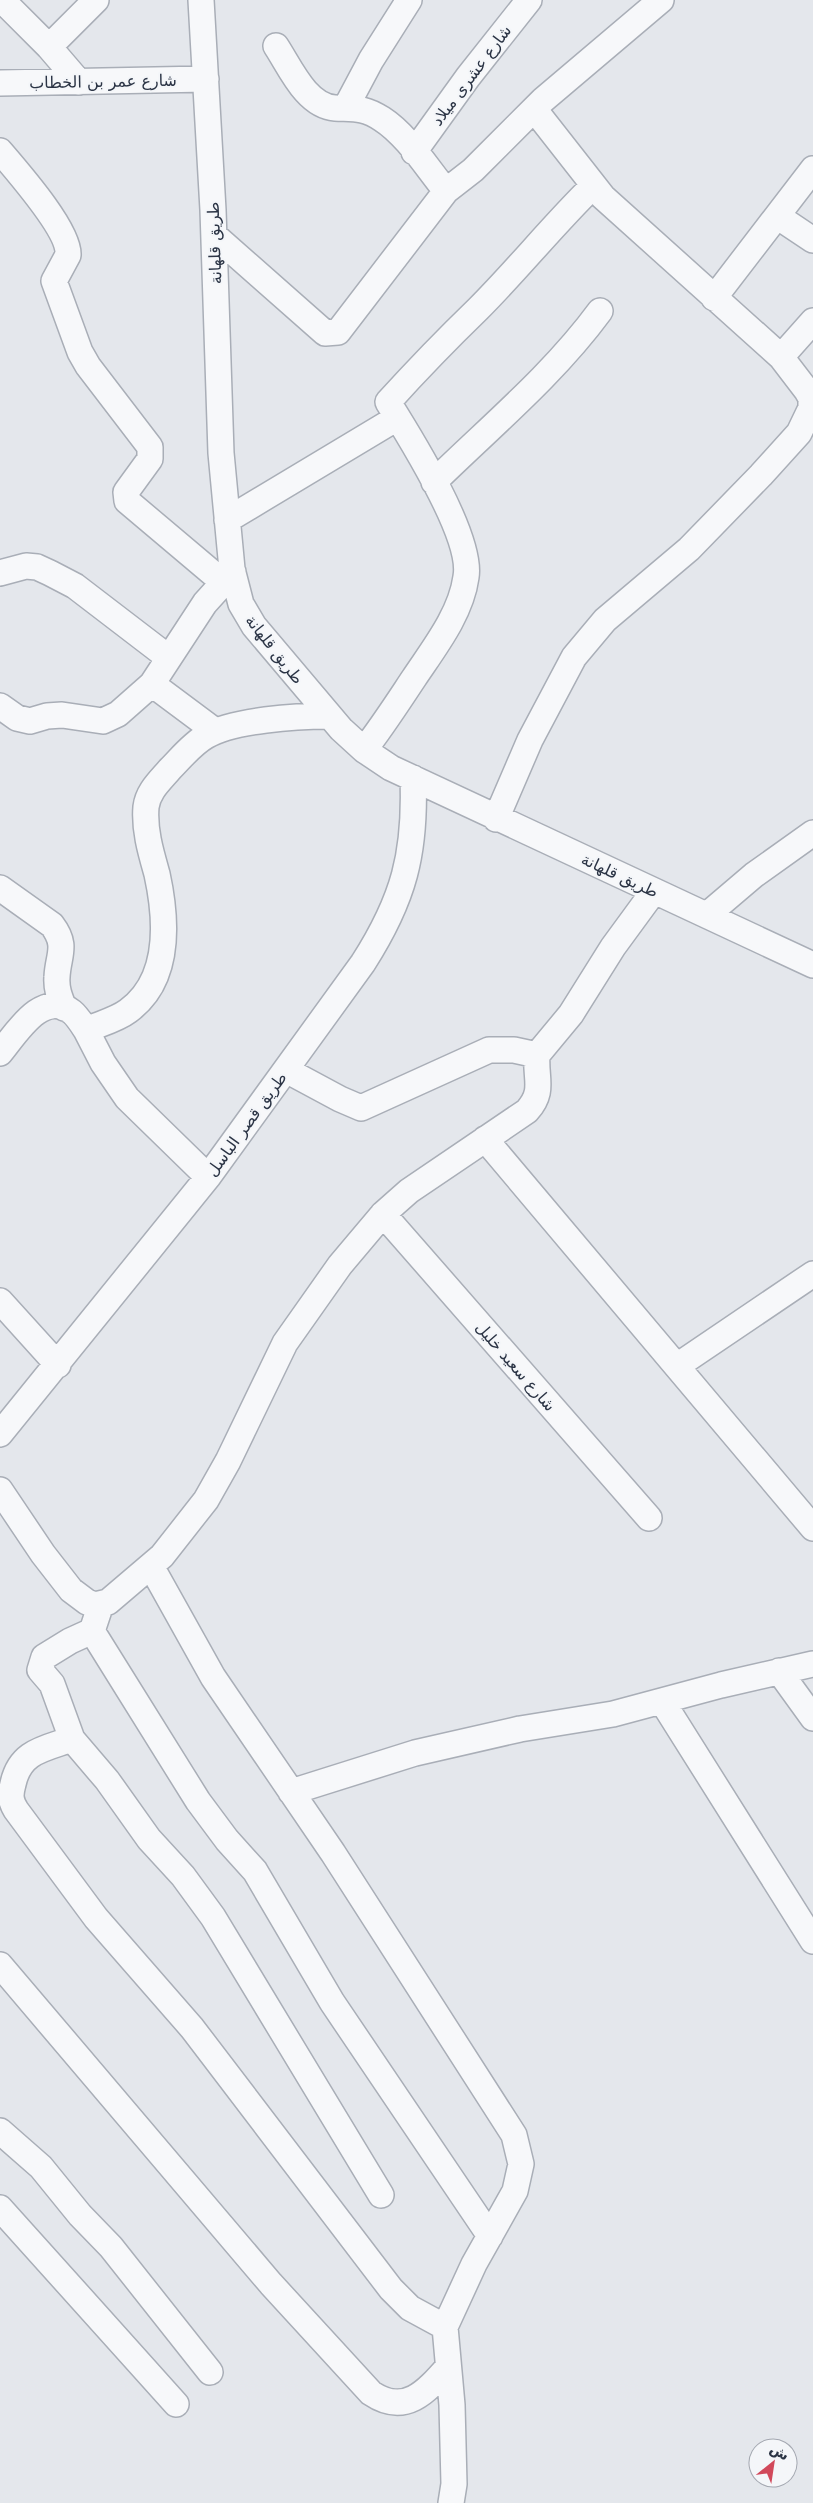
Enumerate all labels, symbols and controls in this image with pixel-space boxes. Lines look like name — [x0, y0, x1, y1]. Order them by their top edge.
street label: شارع عشرى ميلاد — [427, 21, 516, 130]
street label: شارع عمر بن الخطاب — [29, 71, 177, 93]
street label: طريق قلهانة — [204, 201, 226, 285]
street label: طريق قلهانة — [241, 611, 308, 688]
street label: طريق قلهانة — [578, 849, 661, 902]
street label: طريق قصر الباسل — [202, 1068, 291, 1181]
street label: شارع سعيد خليل — [471, 1318, 560, 1416]
north arrow — [748, 2438, 798, 2488]
text: ش — [767, 2440, 792, 2464]

